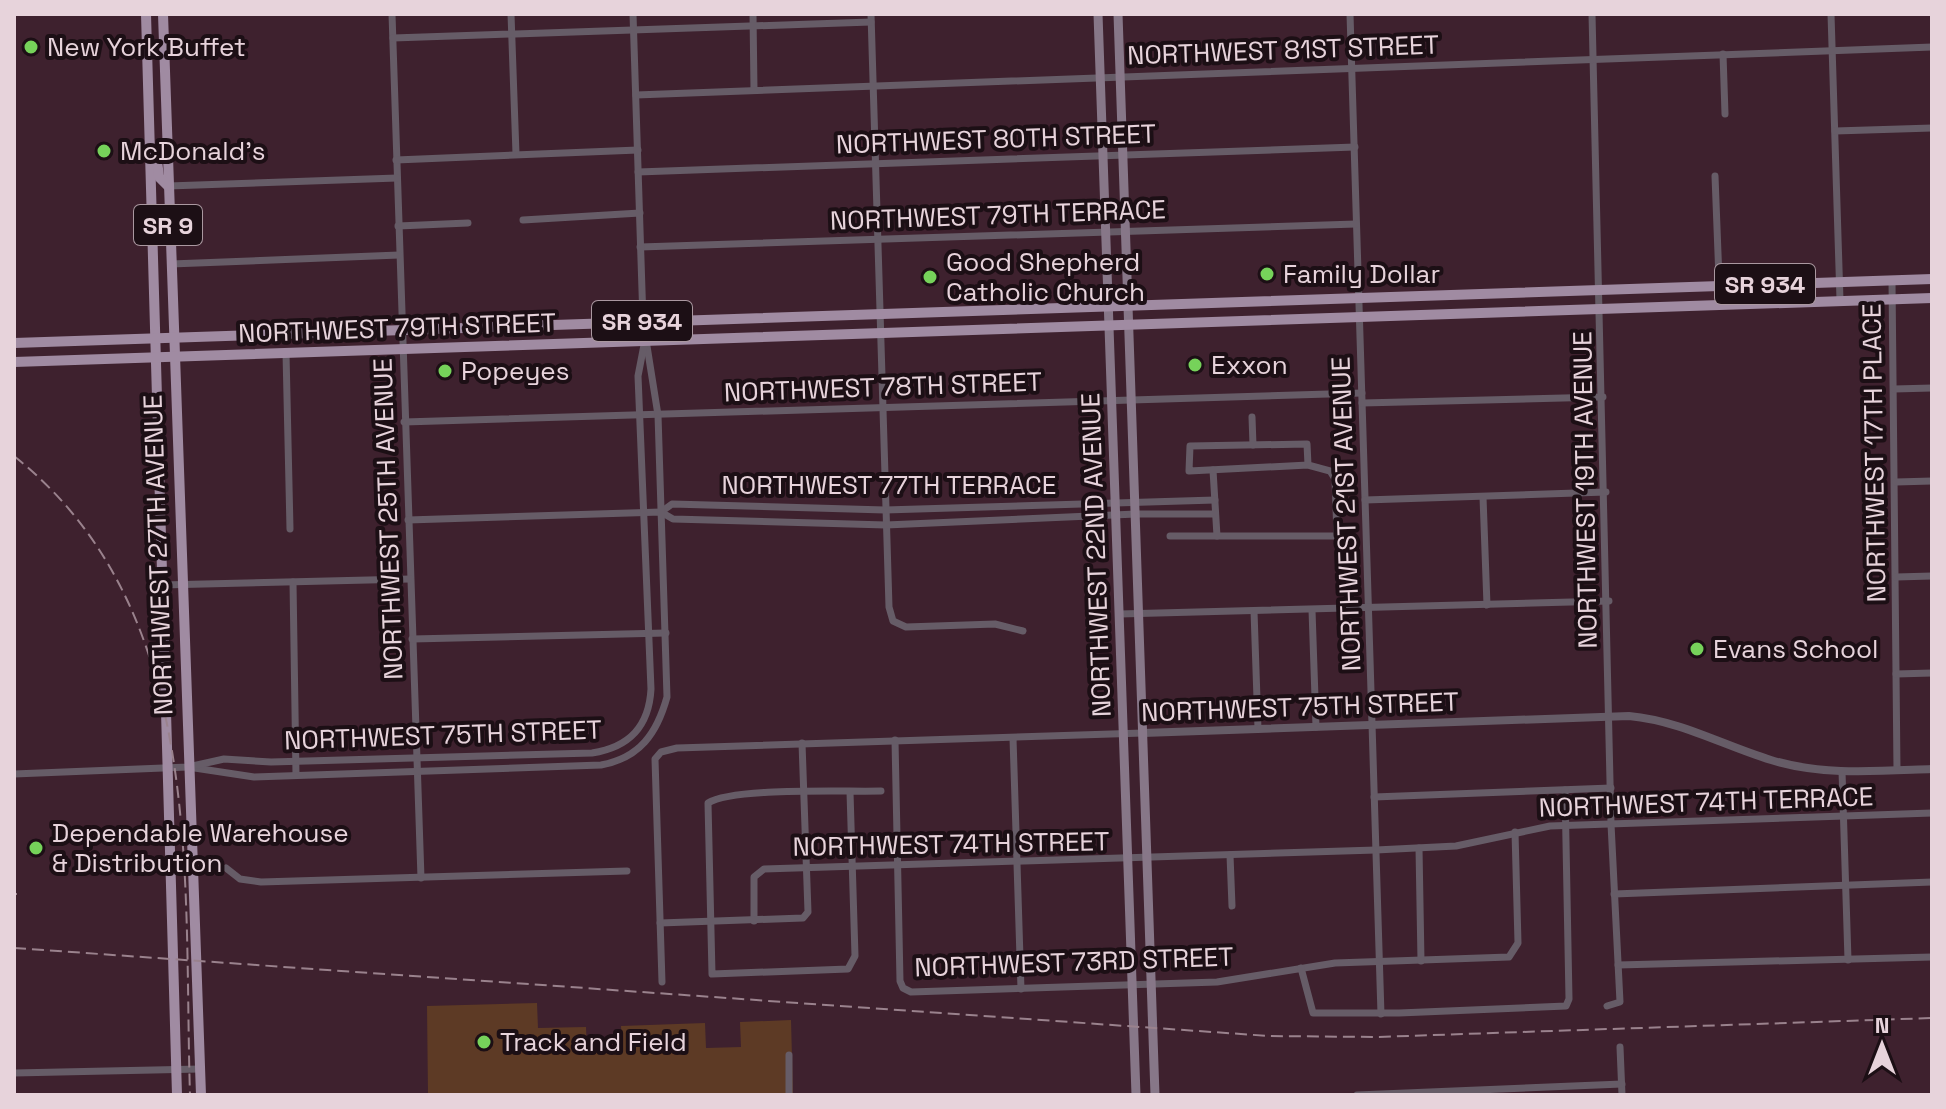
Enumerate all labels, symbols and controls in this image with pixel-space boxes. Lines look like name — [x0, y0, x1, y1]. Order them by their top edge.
street label: NORTHWEST 81ST STREET — [1127, 28, 1439, 72]
place label: New York Buffet — [47, 30, 246, 64]
marker: New York Buffet — [22, 38, 40, 56]
street label: NORTHWEST 80TH STREET — [835, 116, 1157, 162]
place label: McDonald's — [120, 134, 265, 168]
marker: McDonald's — [95, 142, 113, 160]
street label: NORTHWEST 79TH TERRACE — [829, 192, 1167, 238]
road number: SR 9 — [134, 205, 202, 245]
place label: Good Shepherd Catholic Church — [946, 245, 1145, 309]
place label: Family Dollar — [1283, 257, 1440, 291]
road number: SR 934 — [1715, 264, 1815, 304]
marker: Family Dollar — [1258, 265, 1276, 283]
marker: Good Shepherd Catholic Church — [921, 268, 939, 286]
road number: SR 934 — [592, 301, 692, 341]
street label: NORTHWEST 17TH PLACE — [1854, 303, 1894, 603]
street label: NORTHWEST 79TH STREET — [238, 305, 556, 351]
street label: NORTHWEST 19TH AVENUE — [1565, 331, 1605, 649]
place label: Exxon — [1211, 348, 1288, 382]
place label: Popeyes — [461, 354, 569, 388]
marker: Exxon — [1186, 356, 1204, 374]
street label: NORTHWEST 21ST AVENUE — [1324, 356, 1368, 672]
street label: NORTHWEST 25TH AVENUE — [365, 358, 411, 680]
marker: Popeyes — [436, 362, 454, 380]
street label: NORTHWEST 78TH STREET — [723, 364, 1043, 410]
street label: NORTHWEST 22ND AVENUE — [1073, 392, 1119, 718]
street label: NORTHWEST 27TH AVENUE — [135, 394, 181, 716]
street label: NORTHWEST 77TH TERRACE — [722, 468, 1056, 502]
place label: Evans School — [1713, 632, 1878, 666]
marker: Evans School — [1688, 640, 1706, 658]
street label: NORTHWEST 75TH STREET — [1141, 684, 1459, 730]
street label: NORTHWEST 75TH STREET — [284, 712, 602, 758]
street label: NORTHWEST 74TH TERRACE — [1538, 779, 1874, 825]
place label: Dependable Warehouse & Distribution — [52, 816, 349, 880]
street label: NORTHWEST 74TH STREET — [792, 824, 1110, 864]
marker: Dependable Warehouse & Distribution — [27, 839, 45, 857]
street label: NORTHWEST 73RD STREET — [914, 939, 1234, 985]
north arrow — [1842, 1005, 1922, 1085]
text: N — [1875, 1011, 1889, 1039]
place label: Track and Field — [500, 1025, 687, 1059]
marker: Track and Field — [475, 1033, 493, 1051]

